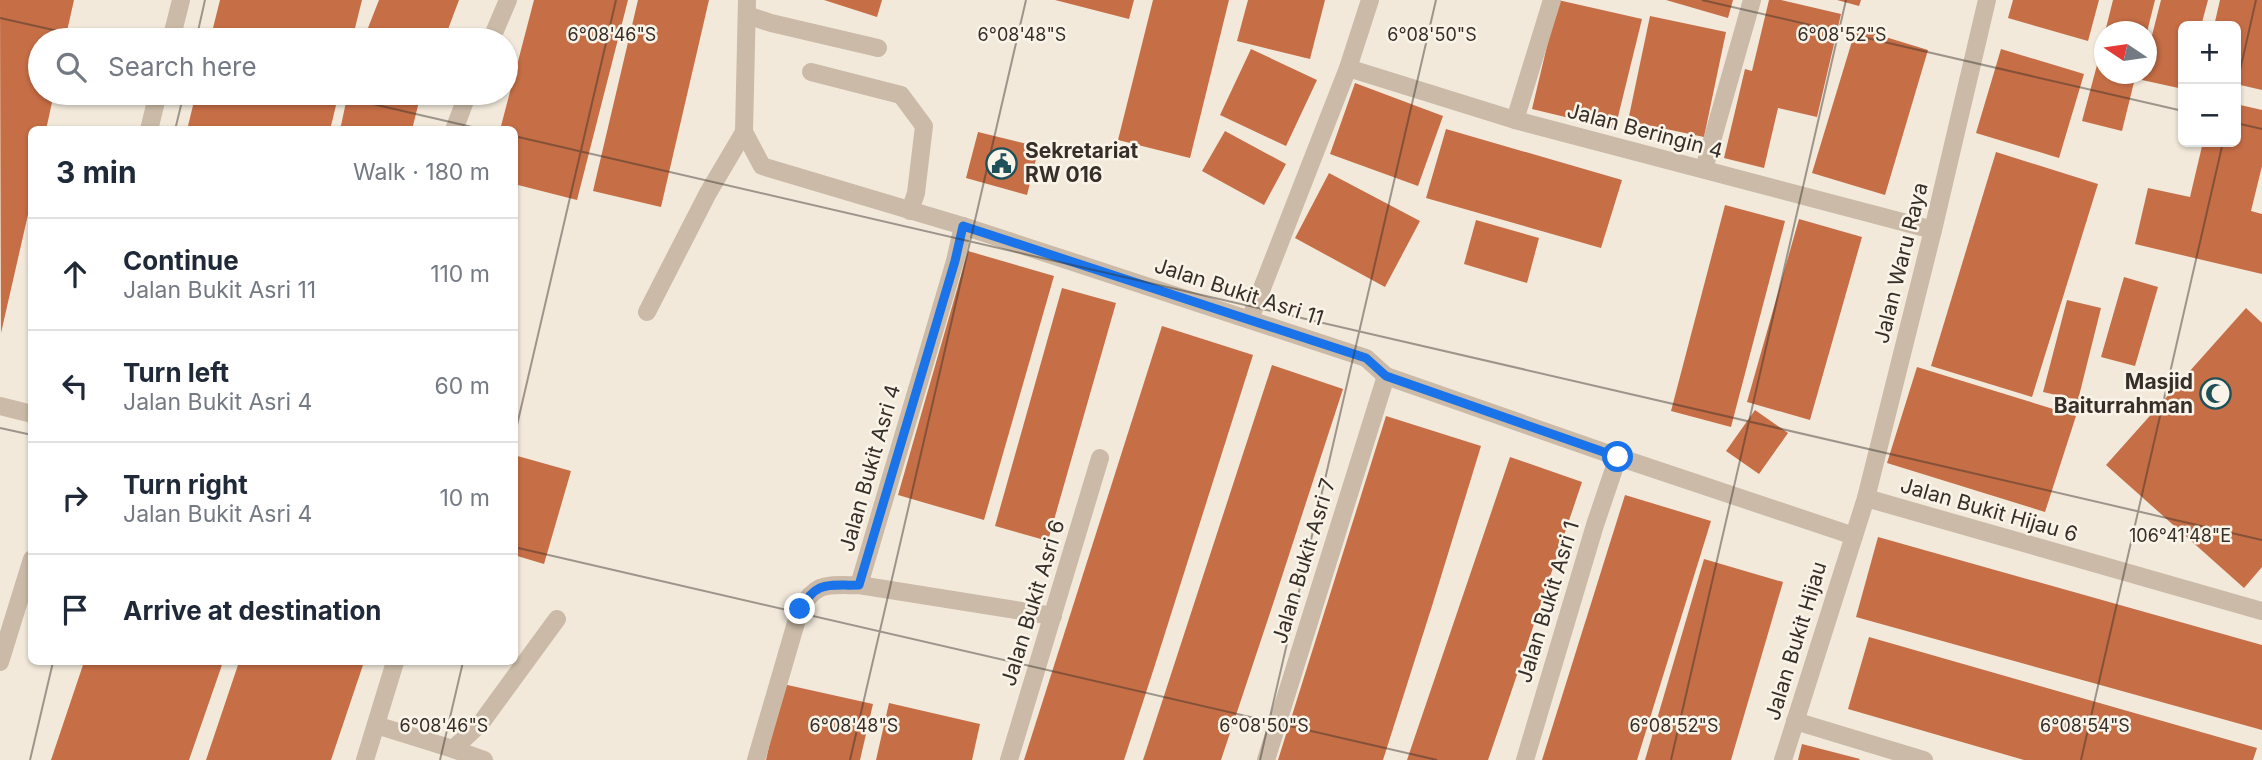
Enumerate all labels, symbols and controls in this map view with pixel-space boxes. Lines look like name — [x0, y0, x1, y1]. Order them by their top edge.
north arrow — [2094, 21, 2157, 84]
map controls — [2178, 21, 2241, 147]
button: + — [2178, 21, 2241, 84]
text: 6°08'46"S — [568, 24, 656, 45]
text: 6°08'48"S — [978, 24, 1066, 45]
text: 6°08'50"S — [1387, 24, 1477, 45]
text: 6°08'52"S — [1797, 24, 1887, 45]
search box — [28, 28, 518, 105]
icon: search — [52, 48, 90, 86]
text: Search here — [108, 51, 257, 82]
button: − — [2178, 84, 2241, 147]
street label: Jalan Beringin 4 — [1564, 98, 1726, 163]
place label: Sekretariat RW 016 — [1025, 138, 1139, 187]
public building icon: Sekretariat RW 016 — [985, 146, 1019, 180]
text: 3 min — [56, 154, 137, 190]
text: Walk · 180 m — [353, 158, 490, 186]
street label: Jalan Waru Raya — [1868, 180, 1933, 346]
text: Continue — [123, 245, 239, 276]
street label: Jalan Bukit Asri 11 — [1151, 252, 1327, 331]
icon: ahead — [56, 255, 94, 293]
text: 110 m — [430, 260, 490, 288]
text: Jalan Bukit Asri 11 — [123, 276, 316, 304]
text: Turn left — [123, 357, 229, 388]
icon: left — [56, 367, 94, 405]
place label: Masjid Baiturrahman — [2054, 369, 2193, 418]
text: 60 m — [435, 372, 490, 400]
mosque icon: Masjid Baiturrahman — [2199, 377, 2233, 411]
street label: Jalan Bukit Asri 4 — [834, 381, 905, 554]
text: Jalan Bukit Asri 4 — [123, 388, 312, 416]
route start — [1602, 441, 1633, 472]
text: Turn right — [123, 469, 248, 500]
street label: Jalan Bukit Hijau 6 — [1898, 472, 2081, 547]
street label: Jalan Bukit Asri 7 — [1267, 475, 1341, 646]
icon: right — [56, 479, 94, 517]
text: 10 m — [440, 484, 490, 512]
text: Jalan Bukit Asri 4 — [123, 500, 312, 528]
street label: Jalan Bukit Asri 6 — [995, 517, 1070, 689]
street label: Jalan Bukit Asri 1 — [1511, 518, 1584, 686]
text: 106°41'48"E — [2129, 525, 2231, 546]
street label: Jalan Bukit Hijau — [1760, 559, 1832, 723]
icon: arrive — [56, 591, 94, 629]
route end — [784, 593, 815, 624]
text: Arrive at destination — [123, 595, 382, 626]
text: 6°08'46"S — [400, 715, 488, 736]
text: 6°08'48"S — [810, 715, 898, 736]
text: 6°08'50"S — [1219, 715, 1309, 736]
text: 6°08'52"S — [1629, 715, 1719, 736]
text: 6°08'54"S — [2040, 715, 2130, 736]

